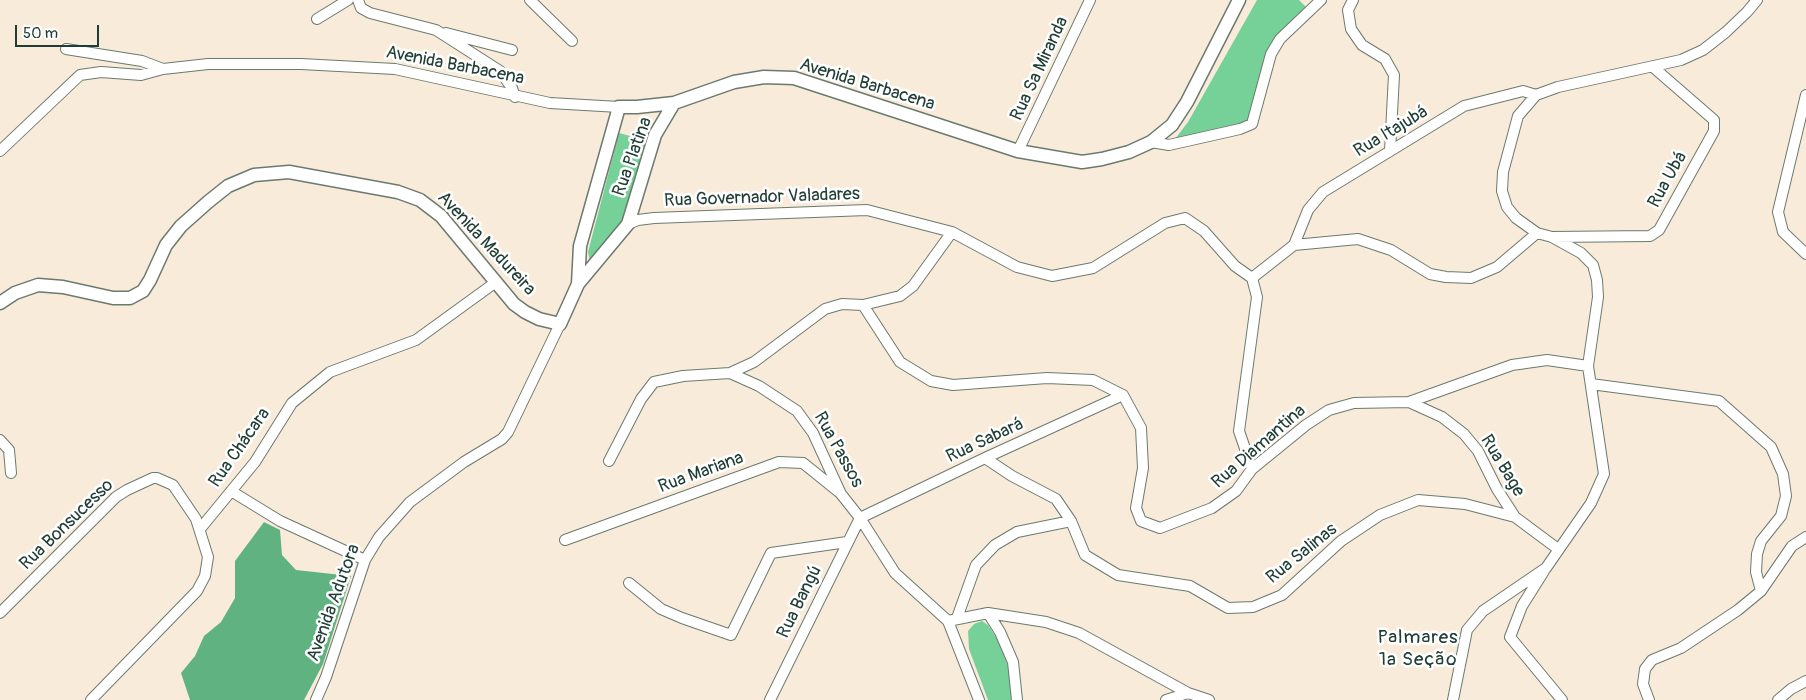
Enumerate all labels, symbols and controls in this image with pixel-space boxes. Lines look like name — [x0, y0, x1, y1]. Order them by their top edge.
street label: Rua Sa Miranda — [1006, 14, 1074, 124]
scale bar — [18, 15, 101, 47]
text: 50 m — [23, 24, 58, 43]
street label: Avenida Barbacena — [384, 42, 526, 90]
street label: Avenida Barbacena — [797, 54, 937, 116]
street label: Rua Itajubá — [1350, 101, 1432, 163]
street label: Rua Platina — [609, 114, 657, 200]
street label: Rua Ubá — [1644, 148, 1692, 212]
street label: Rua Governador Valadares — [664, 184, 860, 212]
street label: Avenida Madureira — [432, 188, 540, 300]
street label: Rua Diamantina — [1208, 400, 1310, 494]
street label: Rua Chácara — [205, 404, 275, 492]
street label: Rua Passos — [808, 408, 868, 492]
street label: Rua Sabará — [943, 414, 1027, 468]
street label: Rua Bage — [1475, 431, 1529, 501]
street label: Rua Mariana — [655, 448, 747, 498]
street label: Rua Bonsucesso — [16, 475, 118, 575]
street label: Rua Salinas — [1262, 519, 1342, 589]
street label: Avenida Adutora — [303, 542, 365, 664]
street label: Rua Bangú — [773, 562, 827, 642]
district label: Palmares 1ª Seção — [1376, 627, 1460, 671]

